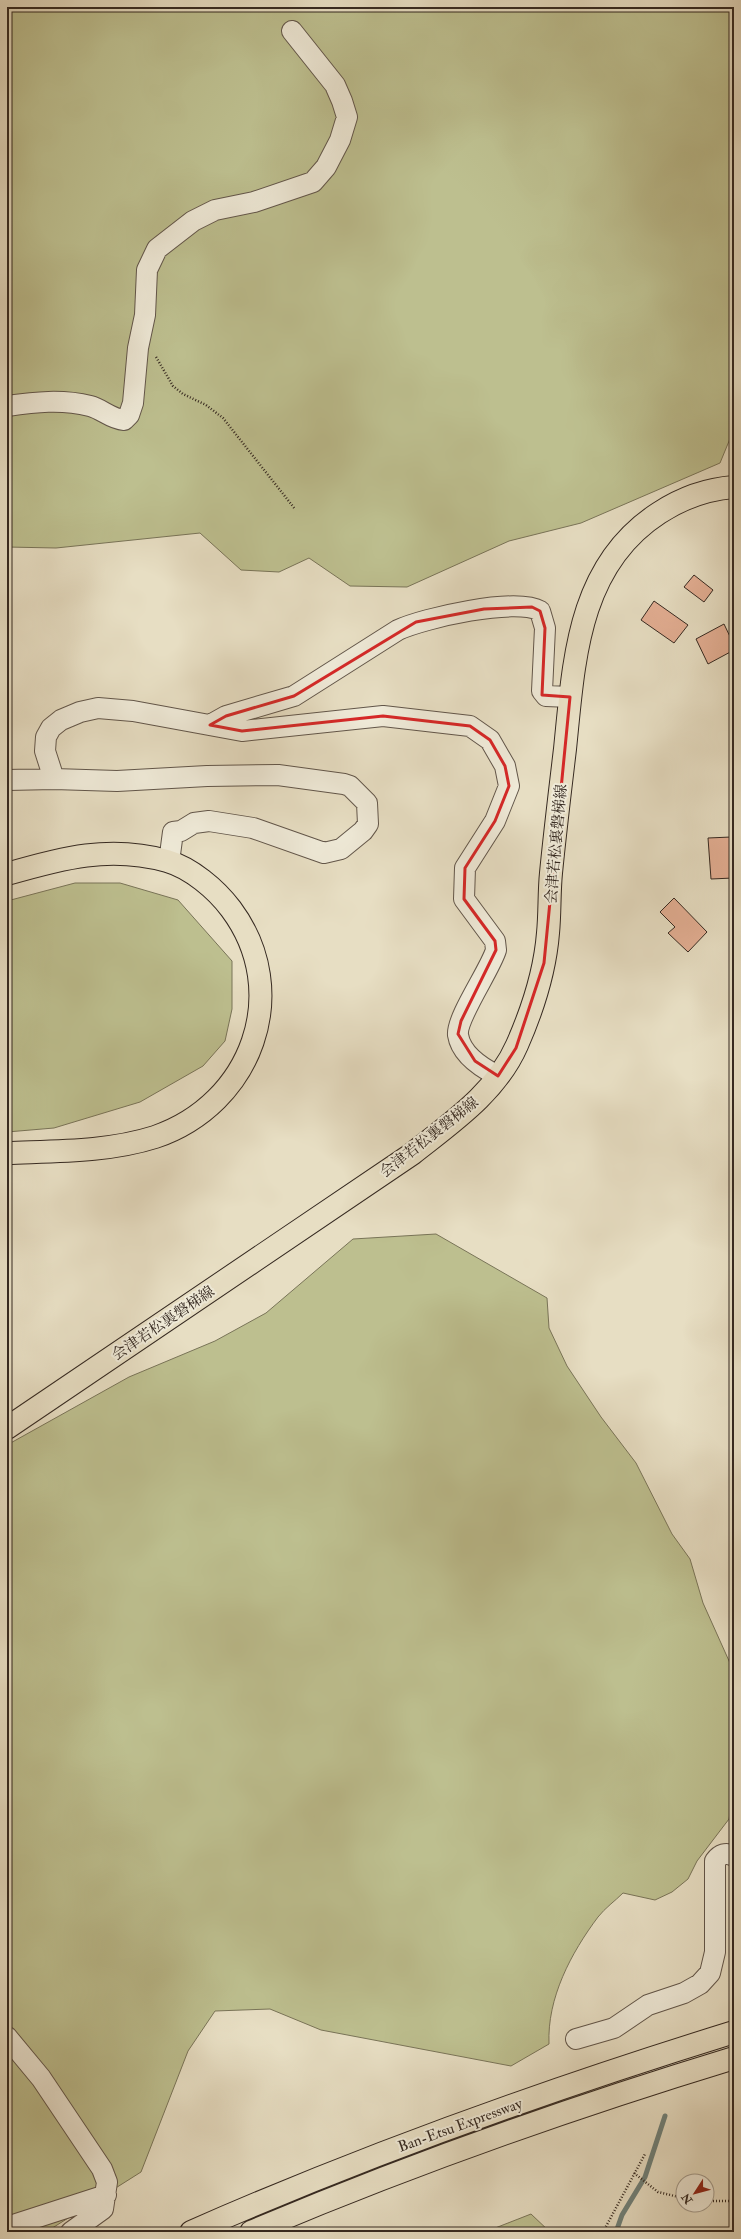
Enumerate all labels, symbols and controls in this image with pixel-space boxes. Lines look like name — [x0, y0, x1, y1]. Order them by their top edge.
street label: 会津若松裏磐梯線 — [542, 783, 571, 905]
street label: 会津若松裏磐梯線 — [376, 1093, 482, 1182]
street label: 会津若松裏磐梯線 — [108, 1282, 218, 1365]
street label: Ban-Etsu Expressway — [396, 2094, 526, 2158]
north arrow — [675, 2173, 715, 2213]
text: N — [678, 2190, 696, 2207]

